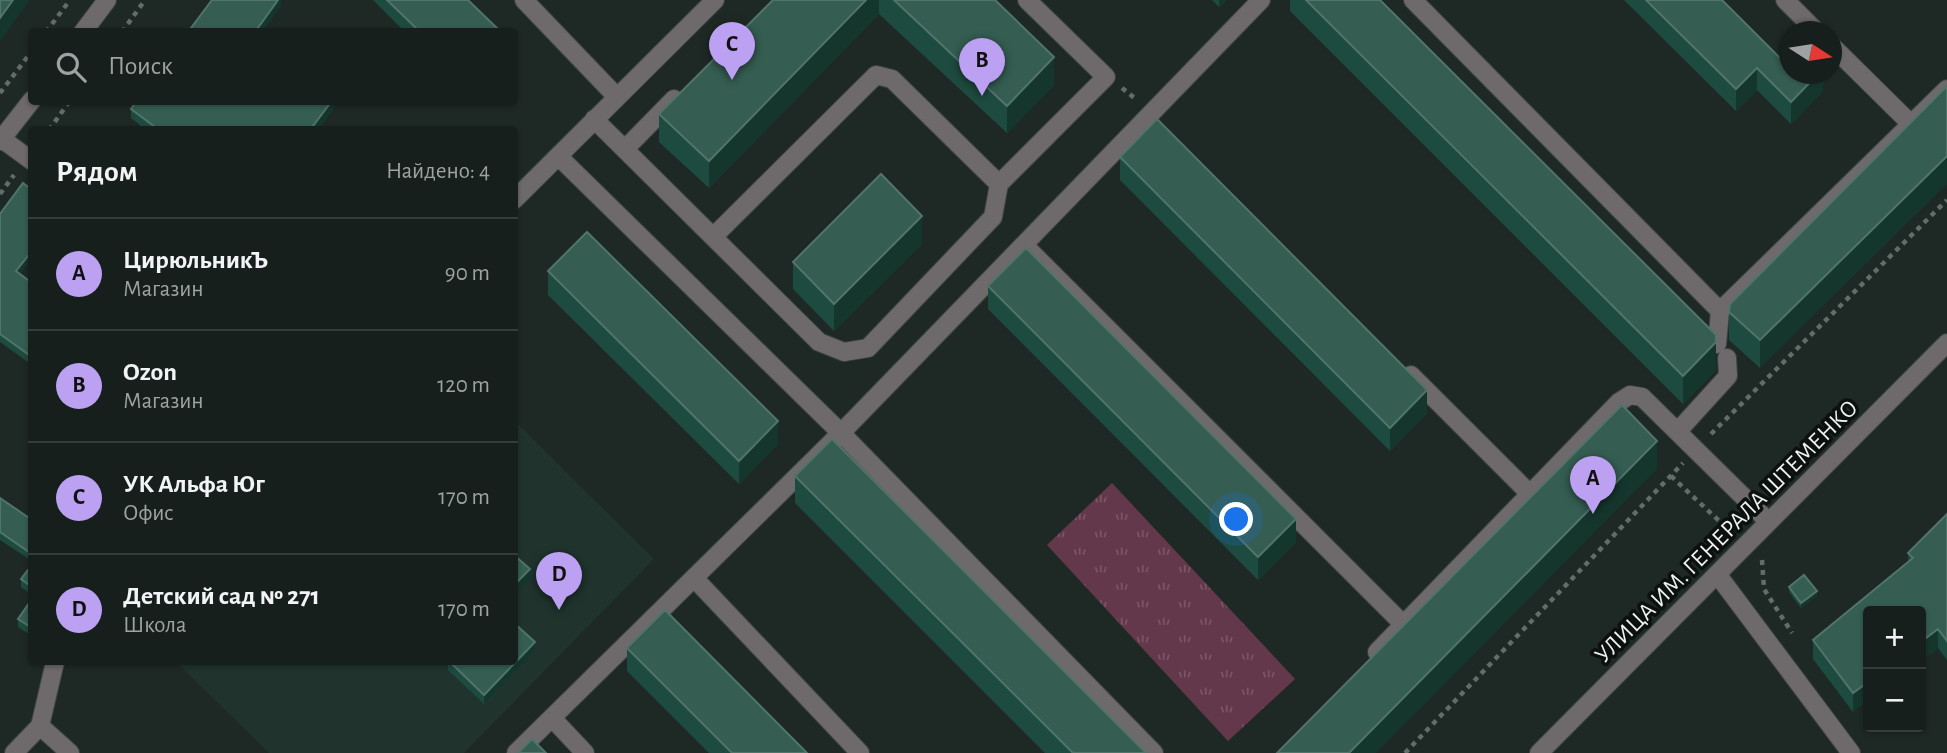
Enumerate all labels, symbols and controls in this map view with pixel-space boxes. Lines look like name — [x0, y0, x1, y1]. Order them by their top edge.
north arrow — [1779, 21, 1842, 84]
pin: C — [709, 22, 755, 80]
search box — [28, 28, 518, 105]
pin: B — [959, 38, 1005, 96]
icon: search — [52, 48, 90, 86]
text: Поиск — [108, 53, 173, 79]
text: Рядом — [56, 157, 138, 187]
text: Найдено: 4 — [386, 160, 490, 183]
text: ЦирюльникЪ — [123, 247, 268, 273]
text: A — [72, 262, 86, 285]
text: 90 m — [445, 262, 490, 285]
text: Магазин — [123, 278, 204, 301]
text: Ozon — [123, 359, 177, 385]
text: B — [72, 374, 86, 397]
text: 120 m — [437, 374, 490, 397]
text: Магазин — [123, 390, 204, 413]
street label: УЛИЦА ИМ. ГЕНЕРАЛА ШТЕМЕНКО — [1591, 396, 1863, 668]
pin: A — [1570, 456, 1616, 514]
text: УК Альфа Юг — [123, 471, 265, 497]
text: C — [73, 486, 85, 509]
text: 170 m — [438, 486, 490, 509]
text: Офис — [123, 502, 174, 525]
your location — [1219, 502, 1253, 536]
pin: D — [536, 552, 582, 610]
text: Детский сад № 271 — [123, 583, 320, 609]
text: D — [71, 598, 87, 621]
text: 170 m — [438, 598, 490, 621]
map controls — [1863, 606, 1926, 732]
button: + — [1863, 606, 1926, 669]
text: Школа — [123, 614, 187, 637]
button: − — [1863, 669, 1926, 732]

